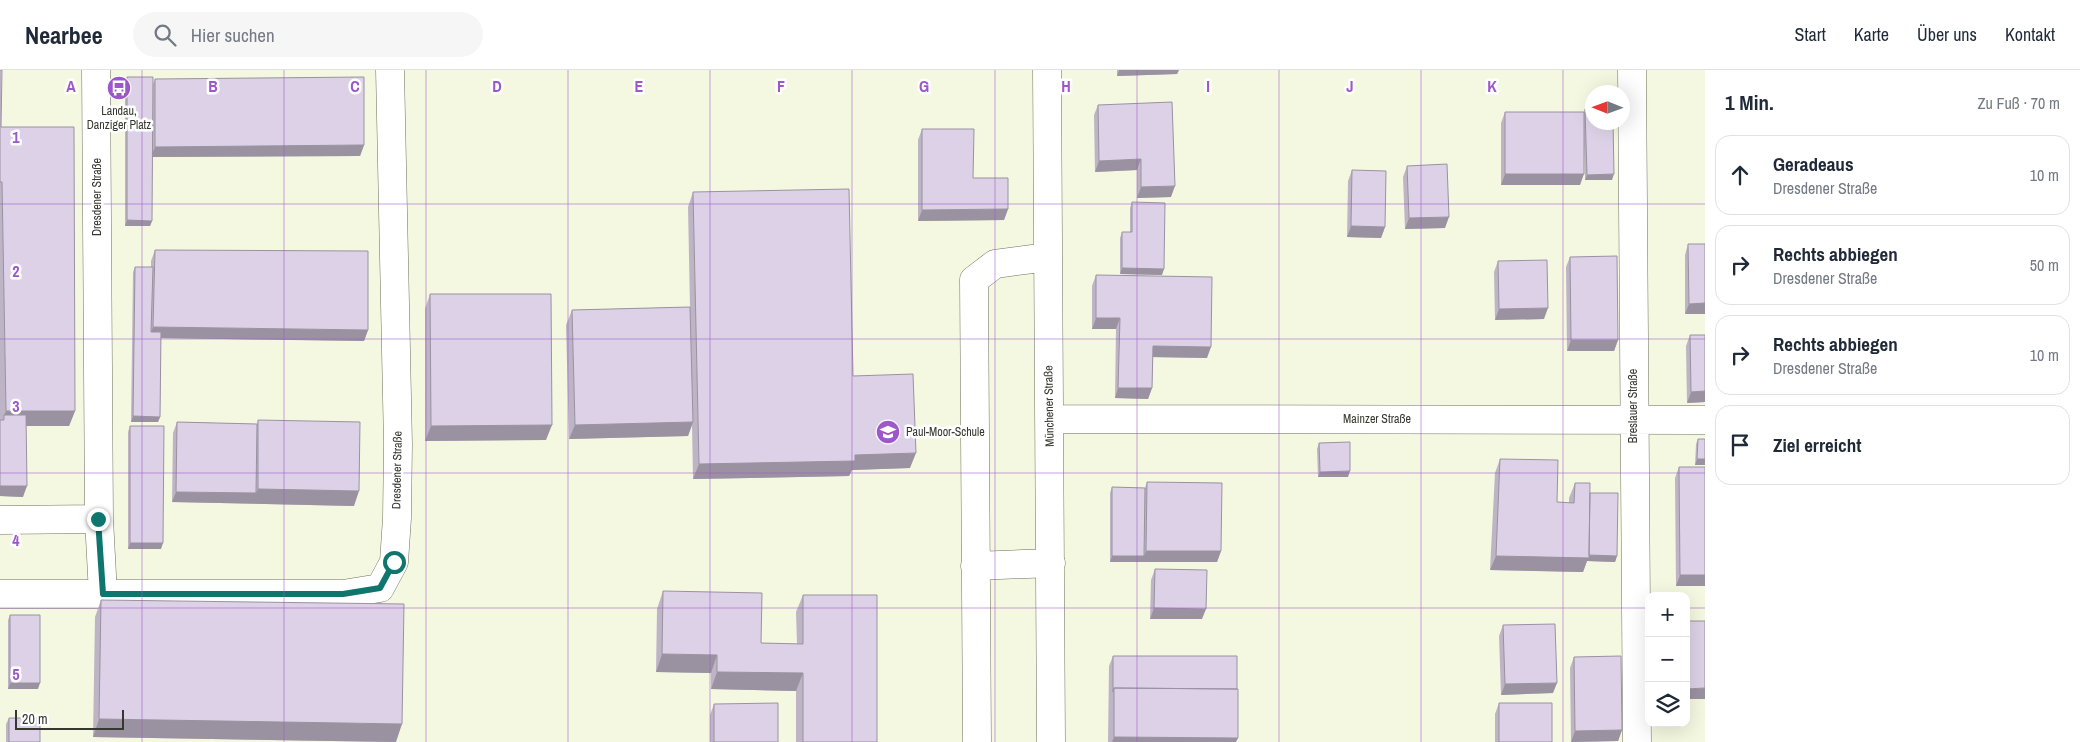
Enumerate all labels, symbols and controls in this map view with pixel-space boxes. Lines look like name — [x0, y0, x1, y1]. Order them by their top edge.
search box — [133, 12, 483, 57]
text: Nearbee — [25, 19, 103, 51]
icon: search — [151, 21, 179, 49]
text: Hier suchen — [191, 22, 275, 48]
text: Start — [1795, 22, 1826, 47]
text: Karte — [1854, 22, 1889, 47]
text: Über uns — [1917, 22, 1977, 47]
text: Kontakt — [2005, 22, 2055, 47]
text: A — [66, 75, 76, 97]
bus stop icon: Landau, Danziger Platz — [106, 75, 132, 101]
text: B — [208, 75, 218, 97]
text: C — [350, 75, 360, 97]
text: D — [492, 75, 502, 97]
text: E — [635, 75, 644, 97]
text: F — [777, 75, 785, 97]
text: G — [919, 75, 929, 97]
text: H — [1061, 75, 1071, 97]
text: I — [1206, 75, 1210, 97]
text: J — [1346, 75, 1354, 97]
text: K — [1487, 75, 1497, 97]
north arrow — [1585, 85, 1630, 130]
text: 1 Min. — [1725, 88, 1774, 117]
text: Zu Fuß · 70 m — [1978, 92, 2060, 114]
place label: Landau, Danziger Platz — [87, 103, 151, 133]
text: 1 — [12, 126, 20, 148]
text: Geradeaus — [1773, 151, 1854, 177]
street label: Dresdener Straße — [89, 158, 105, 236]
icon: ahead — [1726, 161, 1754, 189]
text: 10 m — [2030, 164, 2059, 186]
text: Dresdener Straße — [1773, 177, 1877, 199]
text: Rechts abbiegen — [1773, 241, 1898, 267]
icon: right — [1726, 251, 1754, 279]
text: 50 m — [2030, 254, 2059, 276]
text: 2 — [12, 260, 20, 282]
text: Dresdener Straße — [1773, 267, 1877, 289]
text: Rechts abbiegen — [1773, 331, 1898, 357]
icon: right — [1726, 341, 1754, 369]
text: 10 m — [2030, 344, 2059, 366]
text: Dresdener Straße — [1773, 357, 1877, 379]
street label: Münchener Straße — [1040, 365, 1058, 447]
street label: Breslauer Straße — [1625, 369, 1641, 443]
text: 3 — [12, 395, 20, 417]
street label: Mainzer Straße — [1343, 411, 1411, 427]
school or university icon: Paul-Moor-Schule — [875, 419, 901, 445]
place label: Paul-Moor-Schule — [906, 424, 985, 440]
street label: Dresdener Straße — [388, 431, 406, 509]
icon: arrive — [1726, 431, 1754, 459]
text: Ziel erreicht — [1773, 432, 1861, 458]
route end — [87, 508, 110, 531]
text: 4 — [12, 529, 20, 551]
route start — [383, 551, 406, 574]
map controls — [1645, 592, 1690, 727]
button: + — [1645, 592, 1690, 637]
button: − — [1645, 637, 1690, 682]
text: 5 — [12, 663, 20, 685]
button: layers — [1645, 682, 1690, 727]
scale bar — [15, 707, 124, 730]
text: 20 m — [22, 710, 48, 728]

